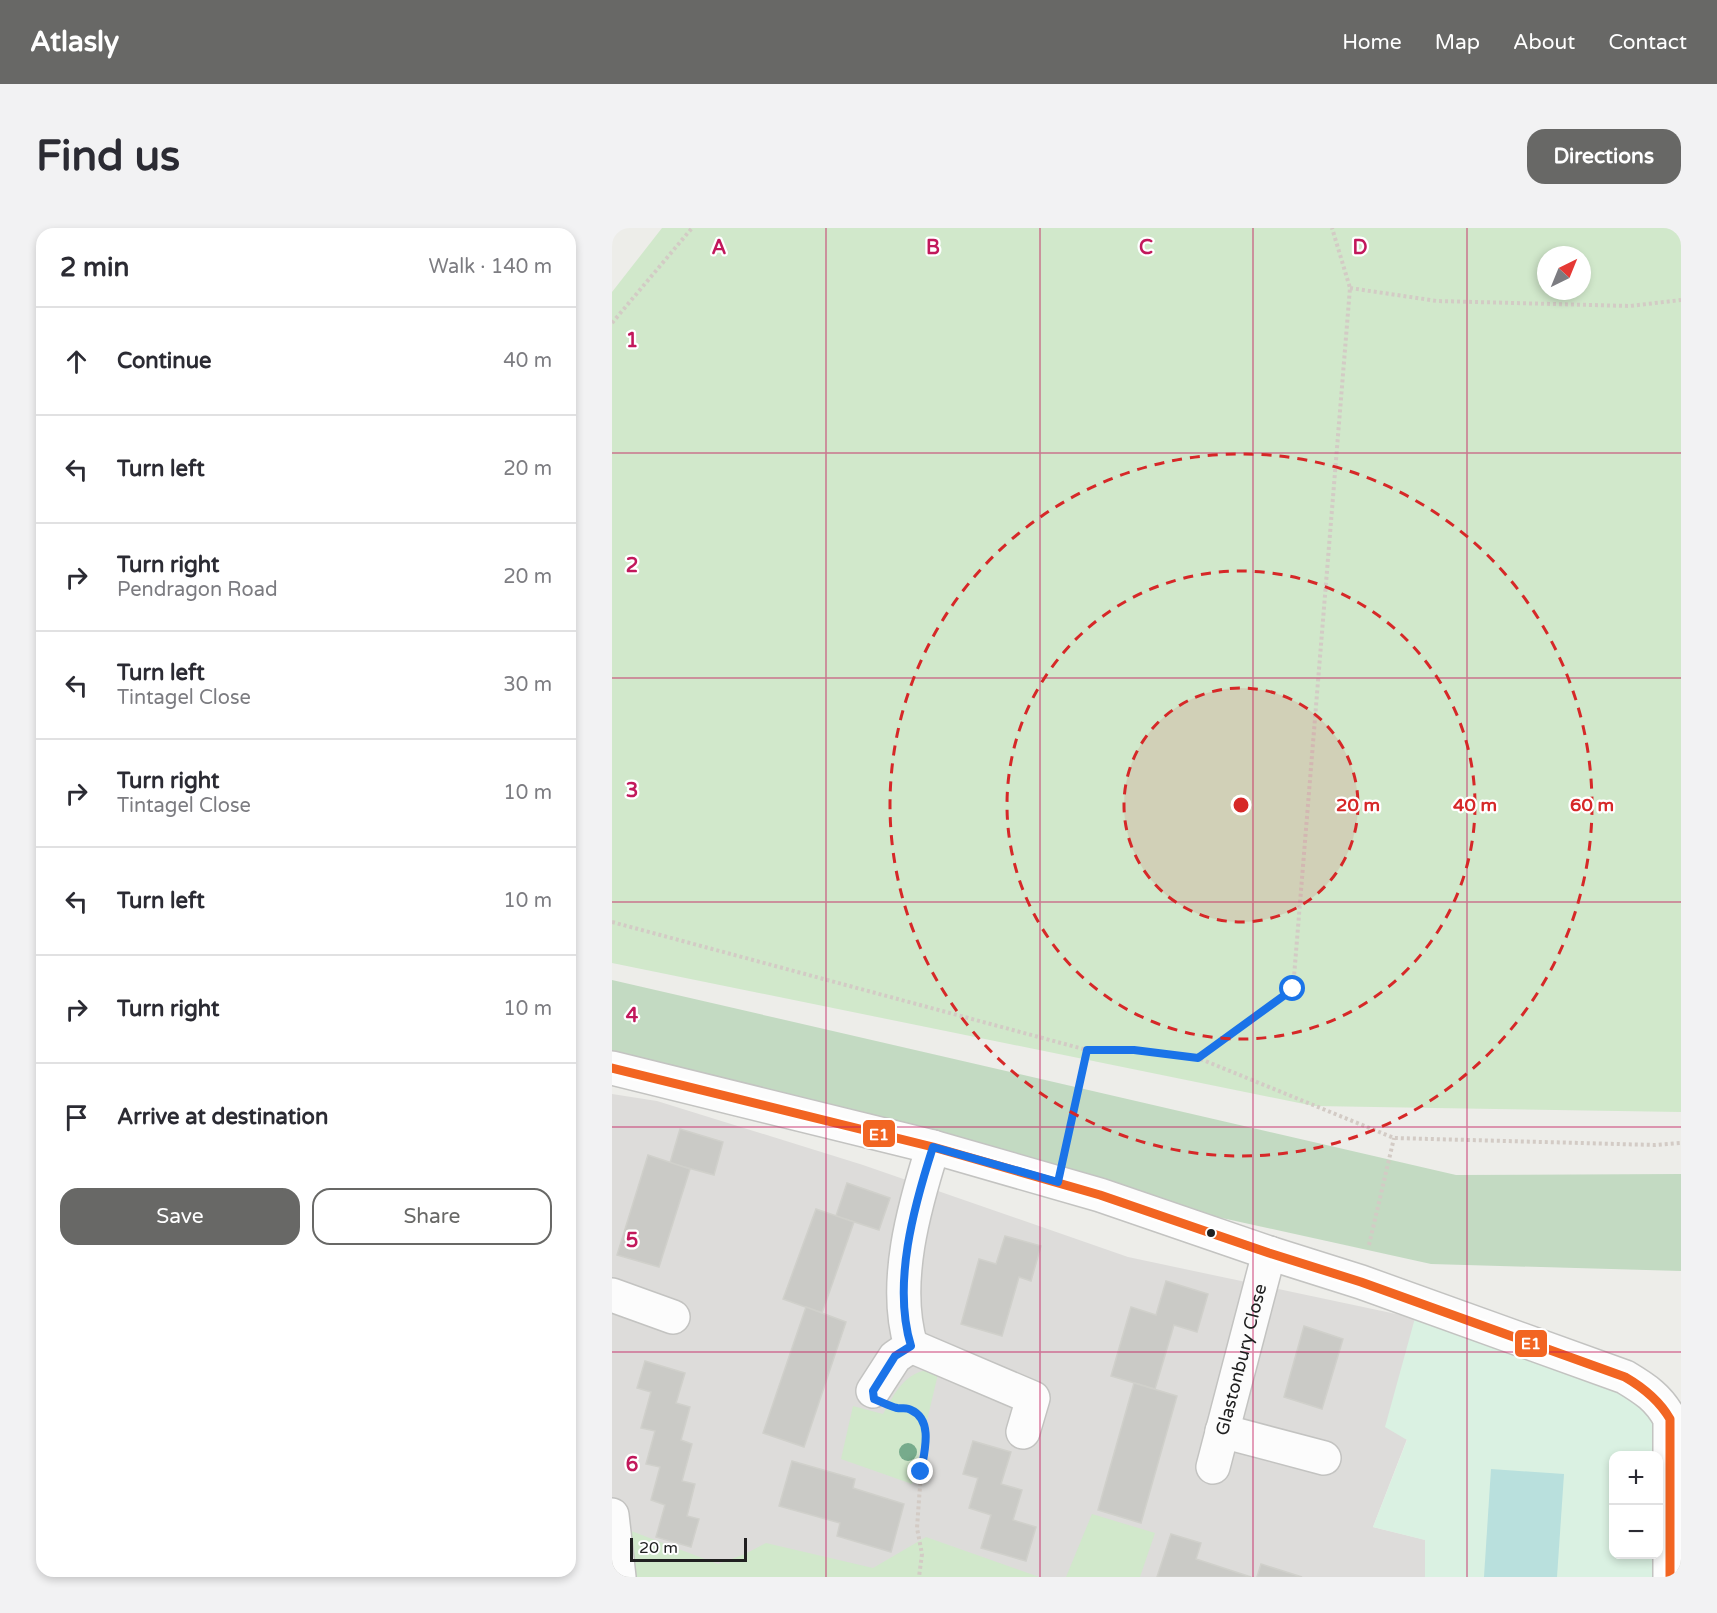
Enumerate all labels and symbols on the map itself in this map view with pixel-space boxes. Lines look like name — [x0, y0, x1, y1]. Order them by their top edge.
text: A — [712, 236, 727, 260]
text: B — [926, 236, 940, 260]
text: C — [1139, 236, 1153, 260]
text: D — [1352, 236, 1368, 260]
north arrow — [1537, 246, 1591, 300]
text: 1 — [626, 329, 638, 353]
text: 2 — [626, 554, 638, 578]
text: 3 — [626, 779, 638, 803]
text: 20 m — [1336, 794, 1380, 816]
text: 40 m — [1453, 794, 1497, 816]
text: 60 m — [1570, 794, 1614, 816]
centre of rings — [1231, 795, 1251, 815]
route start — [1279, 975, 1305, 1001]
text: 4 — [626, 1004, 639, 1028]
line badge: E1 — [862, 1119, 896, 1148]
text: E1 — [869, 1125, 889, 1145]
unlabelled marker — [1205, 1227, 1217, 1239]
text: 5 — [626, 1229, 638, 1253]
street label: Glastonbury Close — [1211, 1281, 1271, 1438]
line badge: E1 — [1514, 1329, 1548, 1358]
text: E1 — [1521, 1334, 1541, 1354]
text: 6 — [626, 1453, 638, 1477]
route end — [907, 1458, 933, 1484]
scale bar — [630, 1535, 747, 1562]

